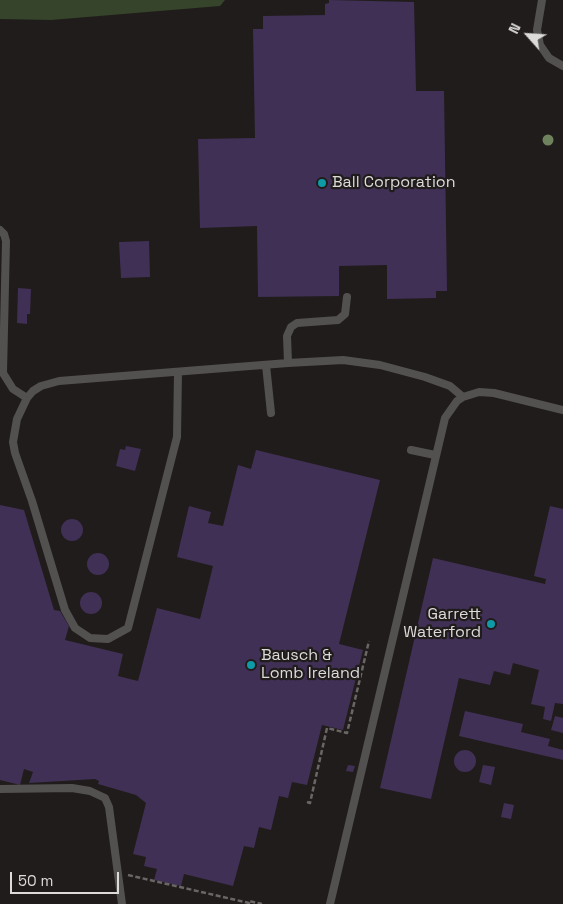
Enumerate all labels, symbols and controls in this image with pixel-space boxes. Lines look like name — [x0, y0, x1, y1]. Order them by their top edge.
north arrow — [503, 10, 553, 60]
text: N — [504, 20, 525, 37]
place label: Ball Corporation — [332, 173, 456, 193]
marker: Ball Corporation — [316, 177, 328, 189]
place label: Garrett Waterford — [403, 605, 481, 643]
marker: Garrett Waterford — [485, 618, 497, 630]
place label: Bausch & Lomb Ireland — [261, 646, 360, 684]
marker: Bausch & Lomb Ireland — [245, 659, 257, 671]
scale bar — [12, 862, 121, 894]
text: 50 m — [18, 871, 53, 890]

